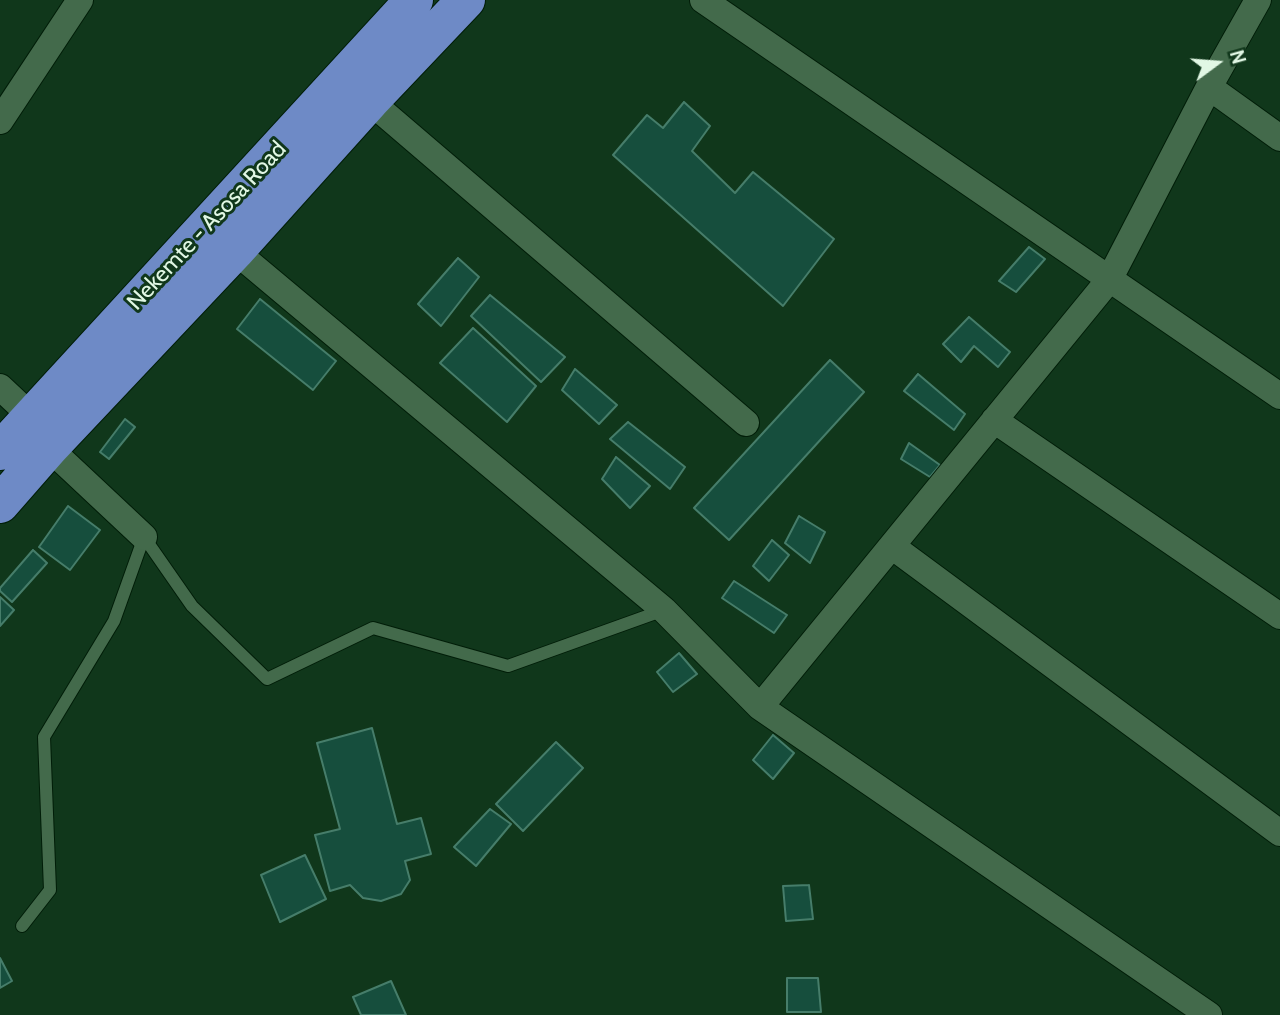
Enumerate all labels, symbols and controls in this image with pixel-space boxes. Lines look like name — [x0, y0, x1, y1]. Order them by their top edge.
north arrow — [1182, 28, 1252, 98]
text: N — [1225, 47, 1251, 67]
street label: Nekemte - Asosa Road — [122, 136, 292, 316]

